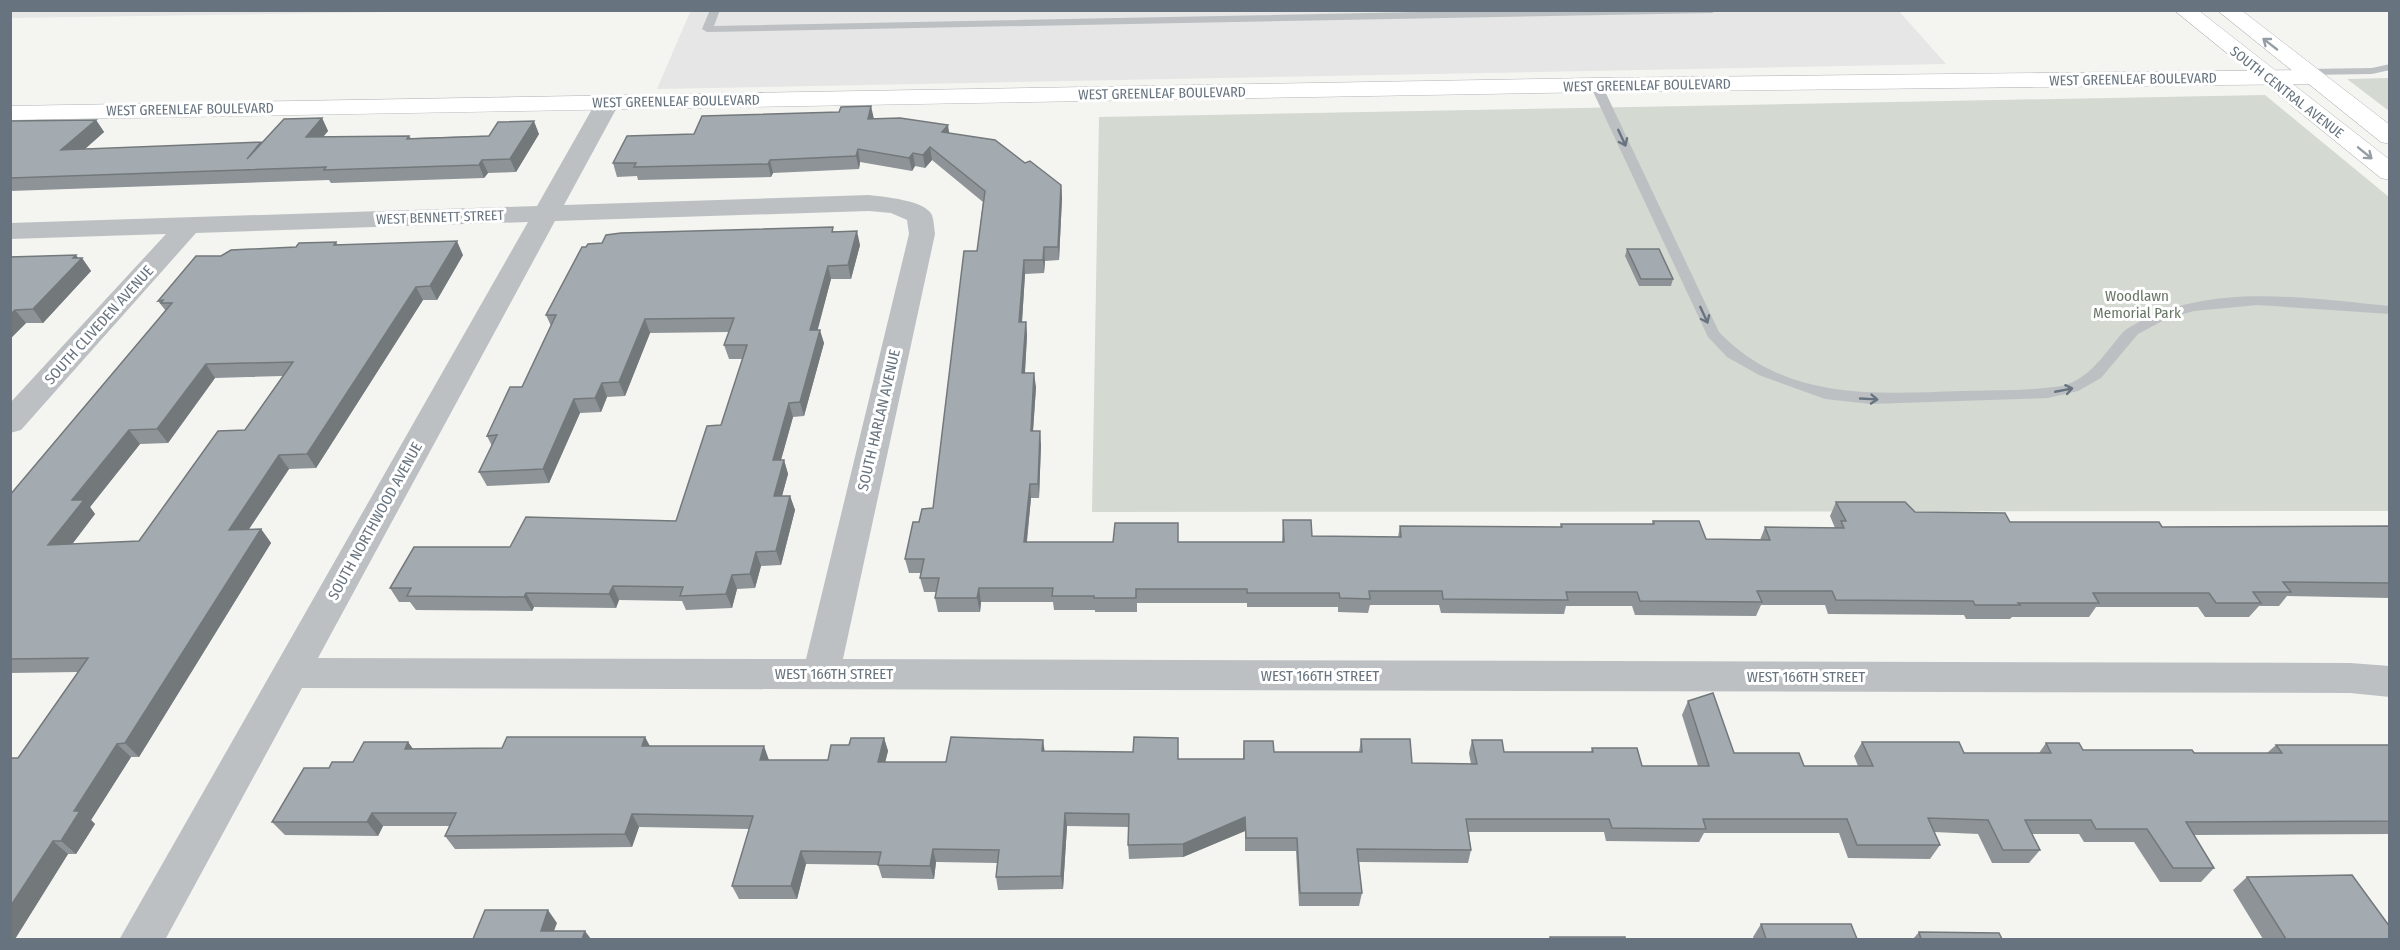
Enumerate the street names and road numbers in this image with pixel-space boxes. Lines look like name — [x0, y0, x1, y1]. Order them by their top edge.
street label: SOUTH CENTRAL AVENUE — [2226, 43, 2347, 142]
street label: WEST GREENLEAF BOULEVARD — [2049, 70, 2217, 89]
street label: WEST GREENLEAF BOULEVARD — [1563, 76, 1731, 95]
street label: WEST GREENLEAF BOULEVARD — [1078, 84, 1246, 103]
street label: WEST GREENLEAF BOULEVARD — [592, 92, 760, 111]
street label: WEST GREENLEAF BOULEVARD — [106, 100, 274, 119]
street label: WEST BENNETT STREET — [376, 207, 505, 228]
street label: SOUTH CLIVEDEN AVENUE — [41, 262, 157, 388]
street label: SOUTH HARLAN AVENUE — [854, 347, 904, 493]
street label: SOUTH NORTHWOOD AVENUE — [324, 439, 426, 603]
street label: WEST 166TH STREET — [775, 665, 893, 683]
street label: WEST 166TH STREET — [1261, 667, 1379, 685]
street label: WEST 166TH STREET — [1747, 668, 1865, 686]

